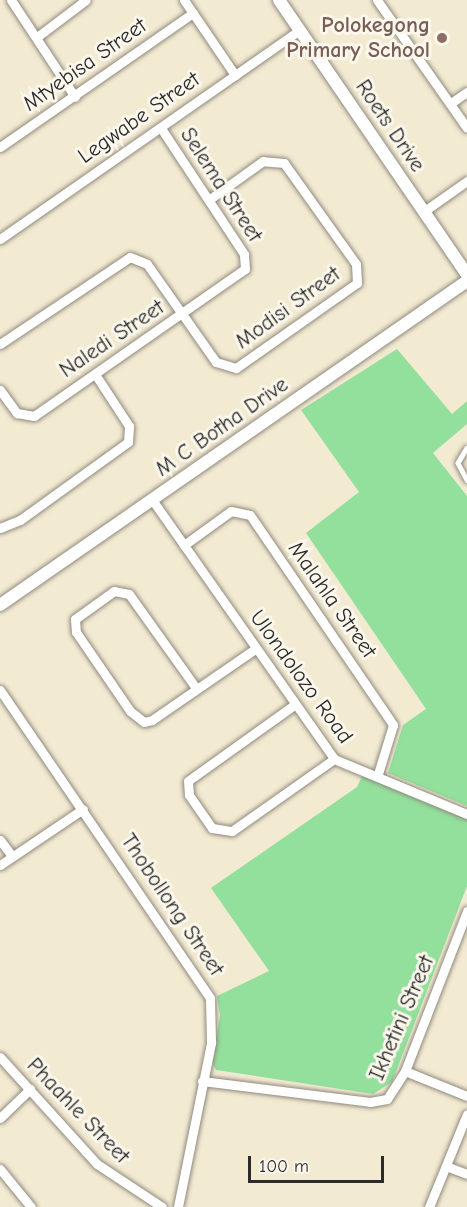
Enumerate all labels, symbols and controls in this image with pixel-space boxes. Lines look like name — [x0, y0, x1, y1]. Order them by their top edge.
place label: Polokegong Primary School — [286, 12, 430, 63]
street label: Mtyebisa Street — [18, 13, 152, 117]
marker: Polokegong Primary School — [435, 31, 449, 45]
street label: Legwabe Street — [73, 66, 205, 170]
street label: Roets Drive — [350, 75, 430, 177]
street label: Selema Street — [174, 123, 268, 247]
street label: Modisi Street — [230, 261, 346, 355]
street label: Naledi Street — [55, 294, 169, 384]
street label: M C Botha Drive — [151, 371, 293, 483]
street label: Malahla Street — [282, 537, 382, 663]
street label: Ulondolozo Road — [244, 605, 358, 749]
street label: Thobollong Street — [115, 829, 229, 981]
street label: Ikhetini Street — [364, 952, 440, 1084]
street label: Phaahle Street — [21, 1053, 135, 1169]
scale bar — [251, 1144, 388, 1182]
text: 100 m — [259, 1156, 309, 1177]

